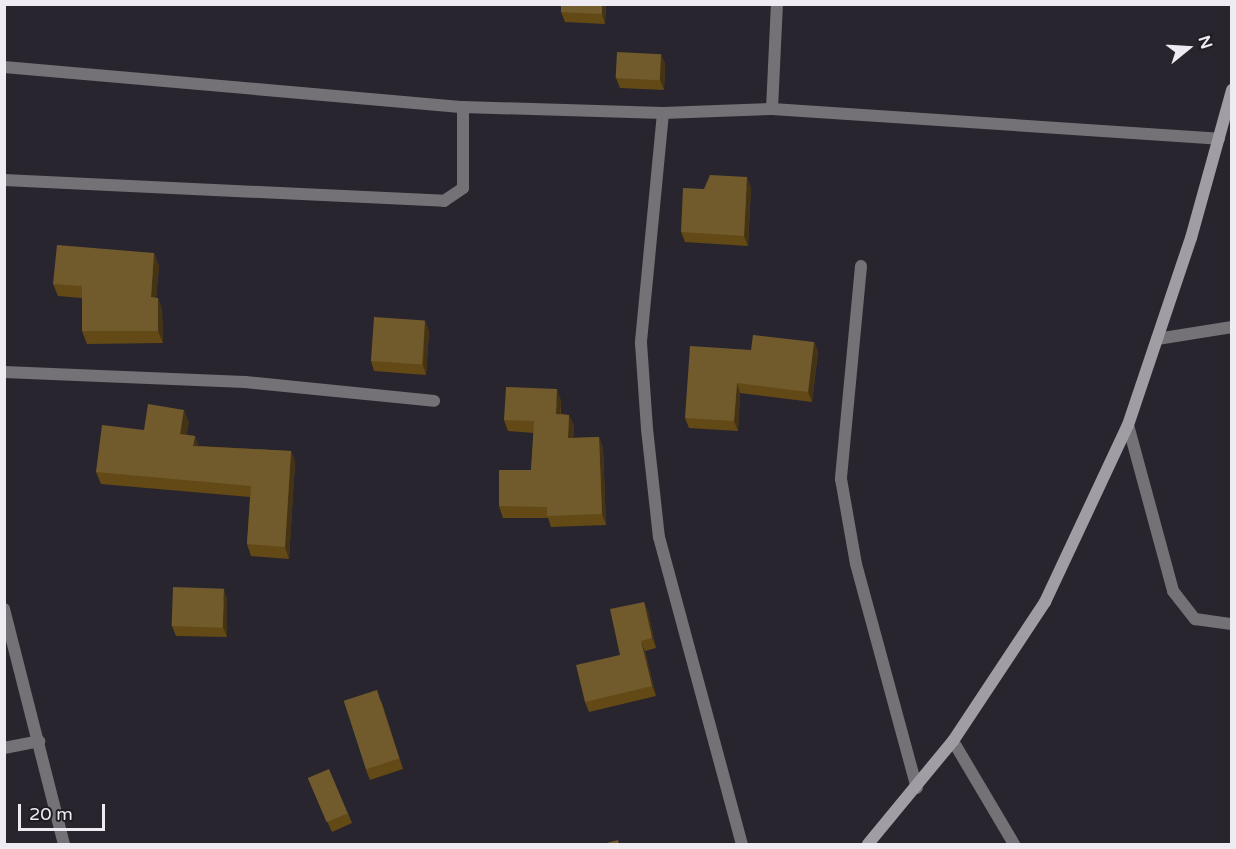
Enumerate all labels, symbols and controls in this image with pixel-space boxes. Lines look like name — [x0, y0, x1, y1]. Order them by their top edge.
north arrow — [1158, 18, 1218, 78]
text: N — [1194, 33, 1217, 52]
scale bar — [21, 792, 108, 830]
text: 20 m — [29, 803, 73, 825]

